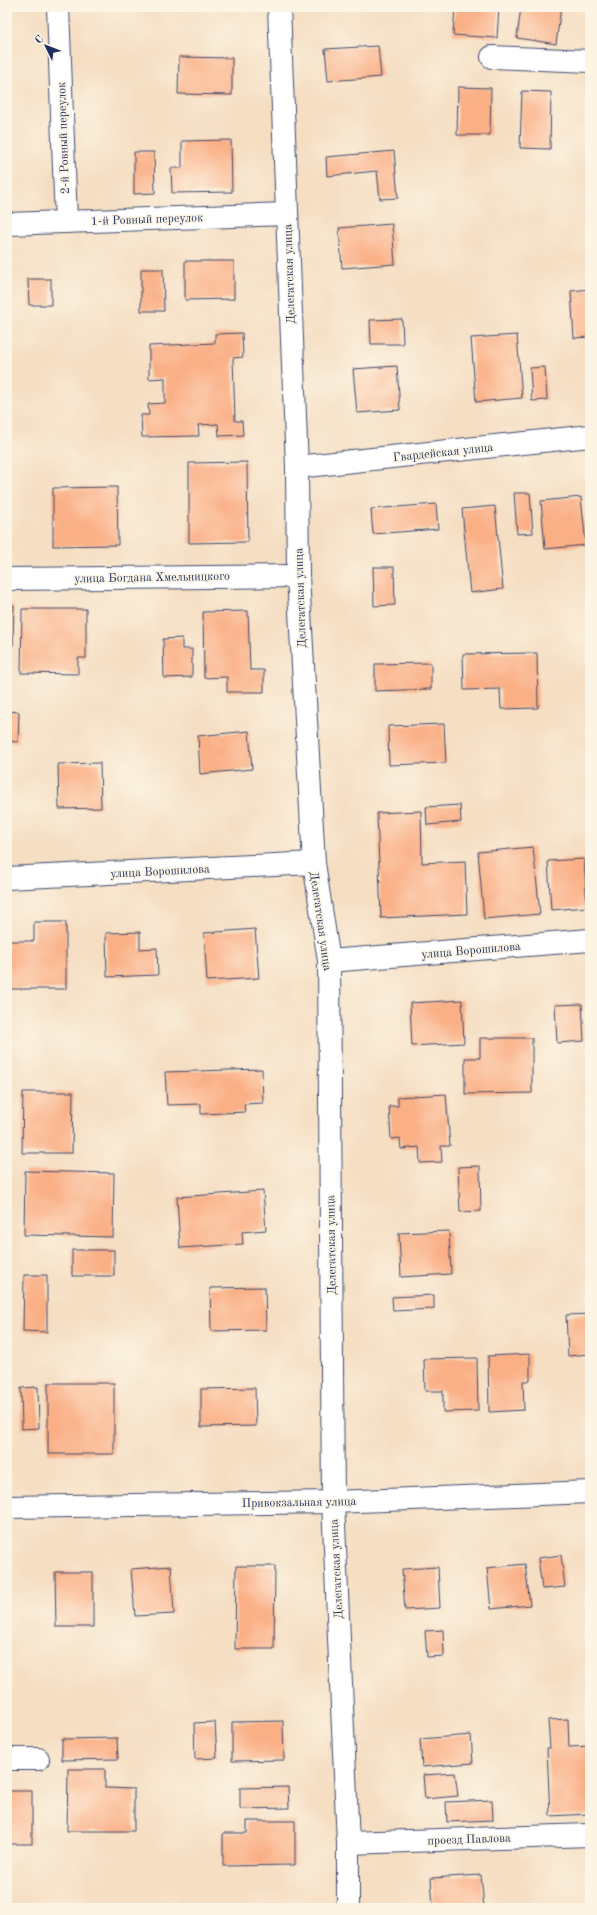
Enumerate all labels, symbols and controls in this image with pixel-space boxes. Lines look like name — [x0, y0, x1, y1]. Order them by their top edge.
north arrow — [26, 26, 66, 66]
text: С — [33, 34, 46, 47]
street label: 2-й Ровный переулок — [56, 82, 72, 194]
street label: 1-й Ровный переулок — [91, 212, 203, 228]
street label: Делегатская улица — [282, 224, 298, 324]
street label: Гвардейская улица — [392, 442, 494, 464]
street label: Делегатская улица — [293, 548, 309, 648]
street label: улица Богдана Хмельницкого — [74, 571, 230, 585]
street label: улица Ворошилова — [110, 863, 210, 881]
street label: Делегатская улица — [307, 871, 333, 972]
street label: улица Ворошилова — [421, 941, 521, 961]
street label: Делегатская улица — [325, 1195, 339, 1295]
street label: Привокзальная улица — [242, 1496, 357, 1510]
street label: Делегатская улица — [328, 1519, 346, 1619]
street label: проезд Павлова — [427, 1833, 511, 1847]

